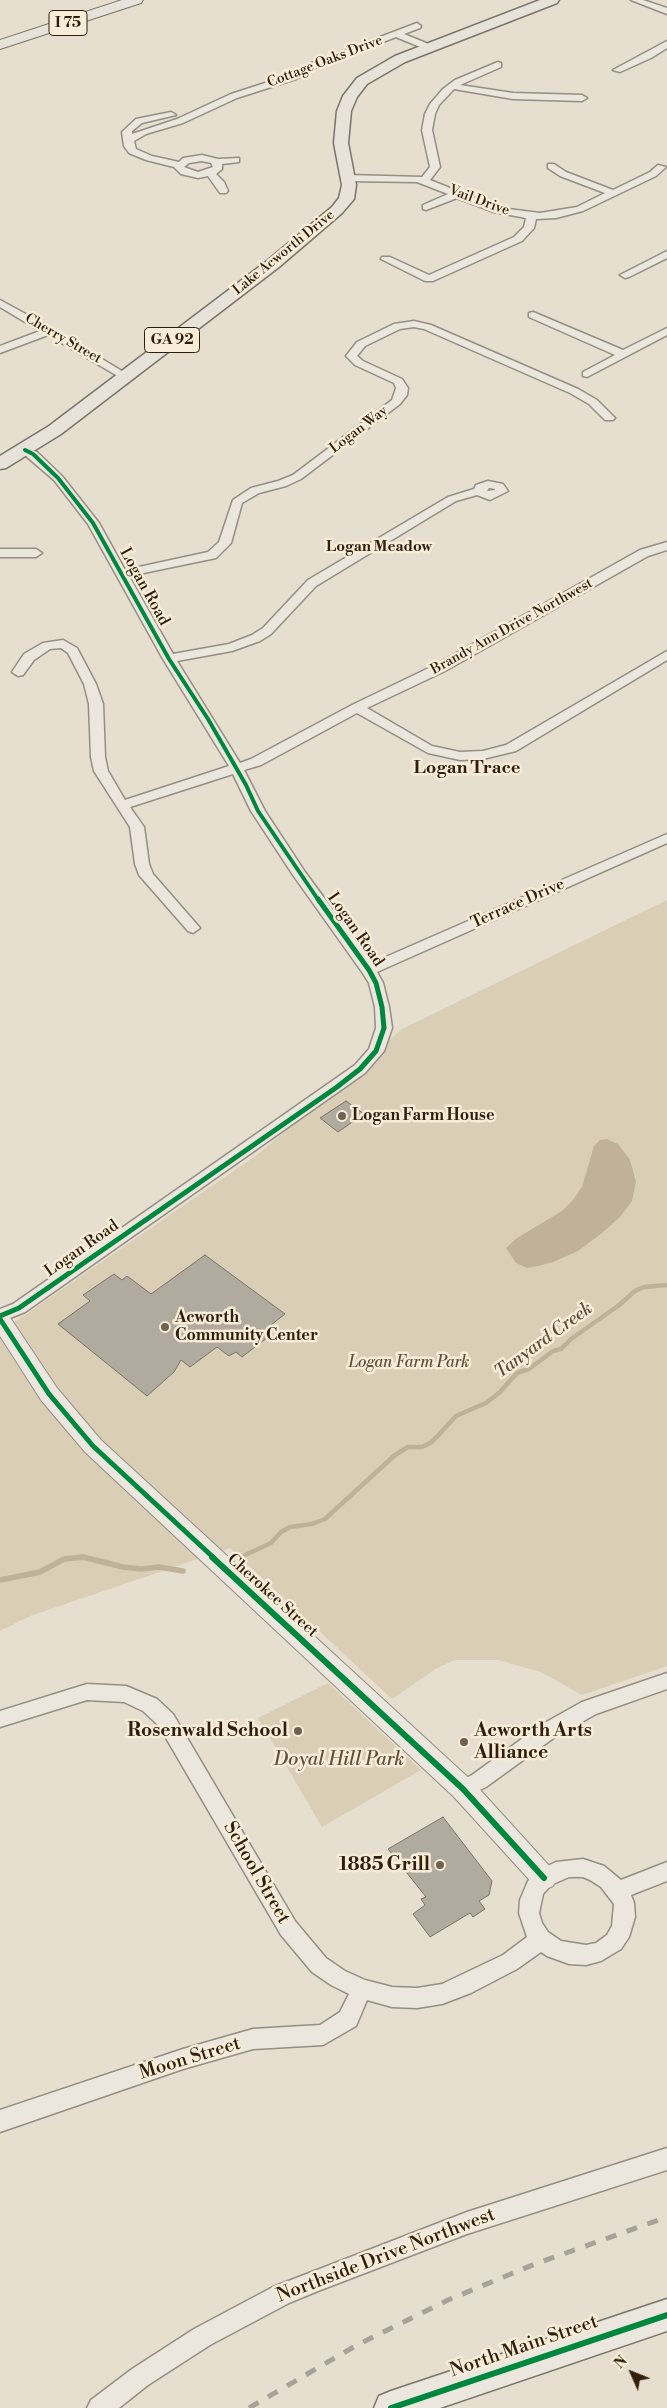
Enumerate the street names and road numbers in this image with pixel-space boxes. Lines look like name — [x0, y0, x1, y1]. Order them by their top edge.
road number: I 75 — [49, 10, 87, 36]
street label: Cottage Oaks Drive — [265, 32, 385, 92]
street label: Vail Drive — [446, 182, 512, 220]
street label: Lake Acworth Drive — [230, 207, 338, 299]
street label: Cherry Street — [22, 310, 104, 368]
road number: GA 92 — [144, 328, 200, 352]
street label: Logan Way — [327, 403, 391, 457]
street label: Logan Road — [115, 545, 173, 629]
street label: Brandy Ann Drive Northwest — [428, 575, 596, 679]
street label: Terrace Drive — [468, 875, 568, 933]
street label: Logan Road — [322, 889, 388, 971]
street label: Logan Road — [41, 1216, 123, 1282]
street label: Cherokee Street — [223, 1550, 321, 1642]
street label: School Street — [218, 1818, 294, 1928]
street label: Moon Street — [136, 2033, 244, 2085]
street label: Northside Drive Northwest — [274, 2204, 498, 2308]
street label: North Main Street — [447, 2311, 601, 2383]

